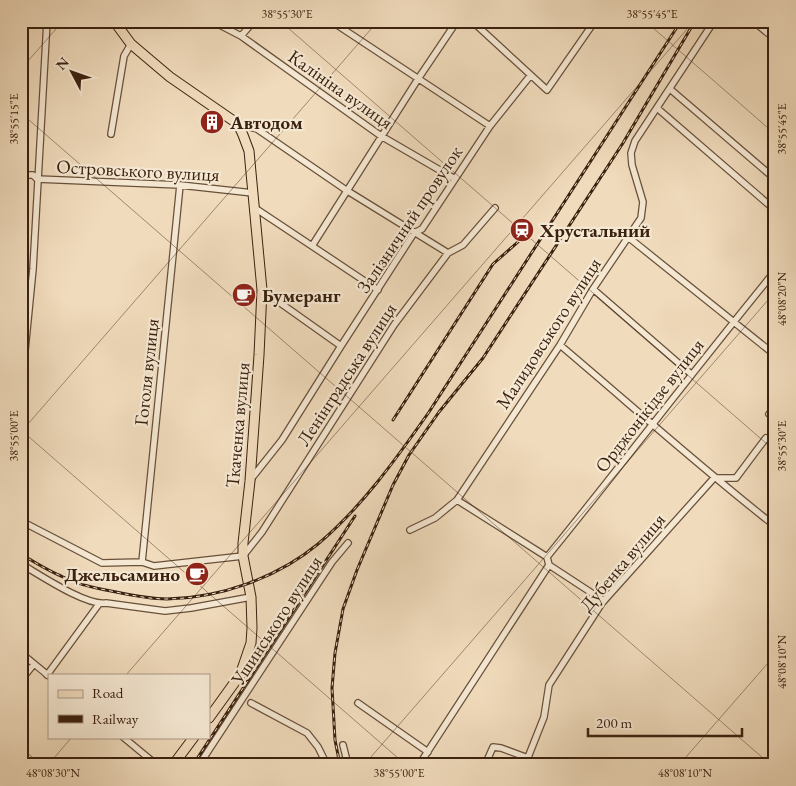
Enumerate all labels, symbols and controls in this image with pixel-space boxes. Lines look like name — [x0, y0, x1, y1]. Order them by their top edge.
text: 38°55'30"E — [261, 6, 313, 22]
text: 38°55'45"E — [626, 6, 678, 22]
street label: Калініна вулиця — [283, 44, 399, 135]
north arrow — [48, 48, 98, 98]
text: N — [52, 53, 73, 74]
text: 38°55'15"E — [6, 93, 22, 145]
text: 38°55'45"E — [774, 103, 790, 155]
building icon: Автодом — [199, 109, 225, 135]
place label: Автодом — [229, 110, 303, 135]
street label: Залізничний провулок — [351, 141, 468, 298]
street label: Островського вулиця — [56, 154, 221, 187]
station icon: Хрустальний — [509, 217, 535, 243]
place label: Хрустальний — [539, 218, 650, 243]
street label: Малидовського вулиця — [490, 252, 607, 414]
text: 48°08'20"N — [774, 272, 790, 326]
cafe icon: Бумеранг — [231, 282, 257, 308]
place label: Бумеранг — [262, 283, 341, 308]
street label: Ленінградська вулиця — [291, 297, 402, 451]
street label: Гоголя вулиця — [128, 317, 165, 427]
street label: Орджонікідзе вулиця — [589, 333, 710, 477]
street label: Ткаченка вулиця — [220, 361, 255, 489]
text: 38°55'00"E — [6, 410, 22, 462]
text: 38°55'30"E — [774, 420, 790, 472]
street label: Дубенка вулиця — [574, 507, 671, 617]
street label: Ушинського вулиця — [225, 550, 328, 691]
cafe icon: Джельсамино — [184, 561, 210, 587]
place label: Джельсамино — [64, 562, 180, 587]
text: 48°08'10"N — [774, 635, 790, 689]
legend — [48, 674, 210, 738]
text: Road — [92, 683, 124, 702]
scale bar — [588, 706, 742, 738]
text: Railway — [92, 709, 139, 728]
text: 200 m — [596, 713, 633, 732]
text: 48°08'30"N — [26, 765, 80, 781]
text: 38°55'00"E — [373, 765, 425, 781]
text: 48°08'10"N — [658, 765, 712, 781]

